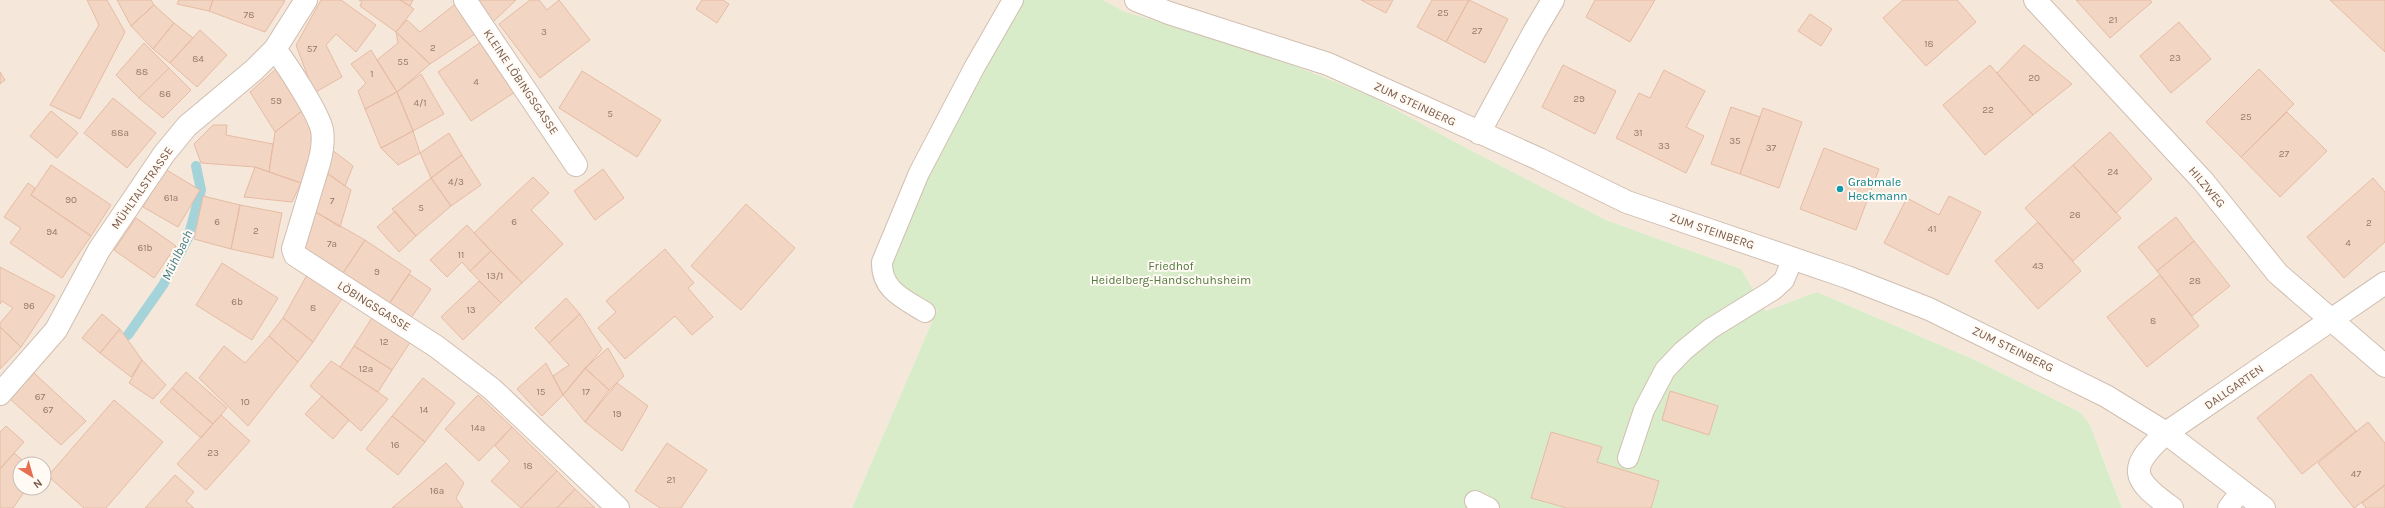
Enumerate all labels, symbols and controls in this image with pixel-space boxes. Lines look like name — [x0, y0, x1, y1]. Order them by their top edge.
house number: 25 — [1437, 7, 1449, 19]
house number: 78 — [244, 9, 254, 21]
house number: 21 — [2108, 14, 2118, 26]
house number: 27 — [1472, 25, 1483, 37]
house number: 3 — [541, 26, 547, 38]
street label: KLEINE LÖBINGSGASSE — [481, 27, 561, 137]
house number: 18 — [1924, 38, 1934, 50]
house number: 2 — [430, 42, 436, 54]
house number: 57 — [307, 43, 317, 55]
house number: 23 — [2169, 52, 2181, 64]
house number: 84 — [192, 53, 204, 65]
house number: 55 — [397, 56, 409, 68]
house number: 88 — [136, 66, 148, 78]
house number: 1 — [370, 68, 374, 80]
house number: 20 — [2028, 72, 2040, 84]
house number: 4 — [473, 76, 479, 88]
street label: ZUM STEINBERG — [1372, 79, 1458, 129]
house number: 86 — [159, 88, 171, 100]
house number: 29 — [1573, 93, 1585, 105]
house number: 59 — [270, 95, 282, 107]
house number: 4/1 — [413, 97, 427, 109]
house number: 22 — [1982, 104, 1994, 116]
house number: 5 — [607, 108, 613, 120]
house number: 25 — [2240, 111, 2252, 123]
house number: 88a — [111, 127, 129, 139]
house number: 31 — [1633, 127, 1643, 139]
house number: 35 — [1729, 135, 1741, 147]
house number: 33 — [1658, 140, 1670, 152]
house number: 37 — [1766, 142, 1777, 154]
street label: MÜHLTALSTRASSE — [108, 144, 176, 232]
house number: 27 — [2279, 148, 2290, 160]
street label: HILZWEG — [2186, 164, 2228, 210]
house number: 24 — [2107, 166, 2119, 178]
place label: Grabmale Heckmann — [1848, 175, 1907, 203]
house number: 4/3 — [448, 176, 464, 188]
marker: Grabmale Heckmann — [1835, 184, 1845, 194]
house number: 61a — [164, 192, 178, 204]
house number: 90 — [65, 194, 77, 206]
house number: 7 — [330, 195, 335, 207]
house number: 5 — [418, 202, 424, 214]
house number: 26 — [2069, 209, 2081, 221]
street label: ZUM STEINBERG — [1668, 210, 1756, 252]
house number: 6 — [214, 216, 220, 228]
house number: 6 — [511, 216, 517, 228]
house number: 2 — [2366, 217, 2372, 229]
house number: 41 — [1928, 223, 1936, 235]
house number: 2 — [253, 225, 259, 237]
house number: 94 — [46, 226, 58, 238]
water label: Mühlbach — [158, 228, 196, 282]
house number: 4 — [2345, 237, 2351, 249]
house number: 7a — [327, 238, 337, 250]
house number: 61b — [138, 242, 153, 254]
house number: 11 — [458, 249, 464, 261]
park label: Friedhof Heidelberg-Handschuhsheim — [1091, 259, 1251, 287]
house number: 43 — [2032, 260, 2044, 272]
house number: 9 — [374, 266, 380, 278]
house number: 13/1 — [487, 270, 503, 282]
house number: 28 — [2189, 275, 2201, 287]
street label: LÖBINGSGASSE — [335, 278, 413, 334]
house number: 6b — [231, 296, 243, 308]
house number: 96 — [23, 300, 35, 312]
house number: 8 — [310, 302, 316, 314]
house number: 13 — [466, 304, 476, 316]
house number: 8 — [2150, 315, 2156, 327]
street label: ZUM STEINBERG — [1970, 323, 2056, 375]
house number: 12 — [379, 336, 389, 348]
street label: DALLGARTEN — [2202, 361, 2266, 413]
house number: 12a — [359, 363, 373, 375]
house number: 15 — [537, 386, 546, 398]
house number: 17 — [582, 386, 590, 398]
house number: 67 — [35, 391, 46, 403]
house number: 10 — [240, 396, 250, 408]
house number: 67 — [43, 404, 54, 416]
house number: 14 — [420, 404, 429, 416]
house number: 19 — [612, 408, 622, 420]
house number: 14a — [471, 422, 485, 434]
house number: 16 — [390, 439, 400, 451]
house number: 23 — [207, 447, 219, 459]
north arrow — [12, 456, 52, 496]
house number: 18 — [523, 460, 533, 472]
house number: 47 — [2351, 468, 2361, 480]
house number: 21 — [666, 474, 676, 486]
text: N — [31, 476, 45, 491]
house number: 16a — [430, 485, 444, 497]

